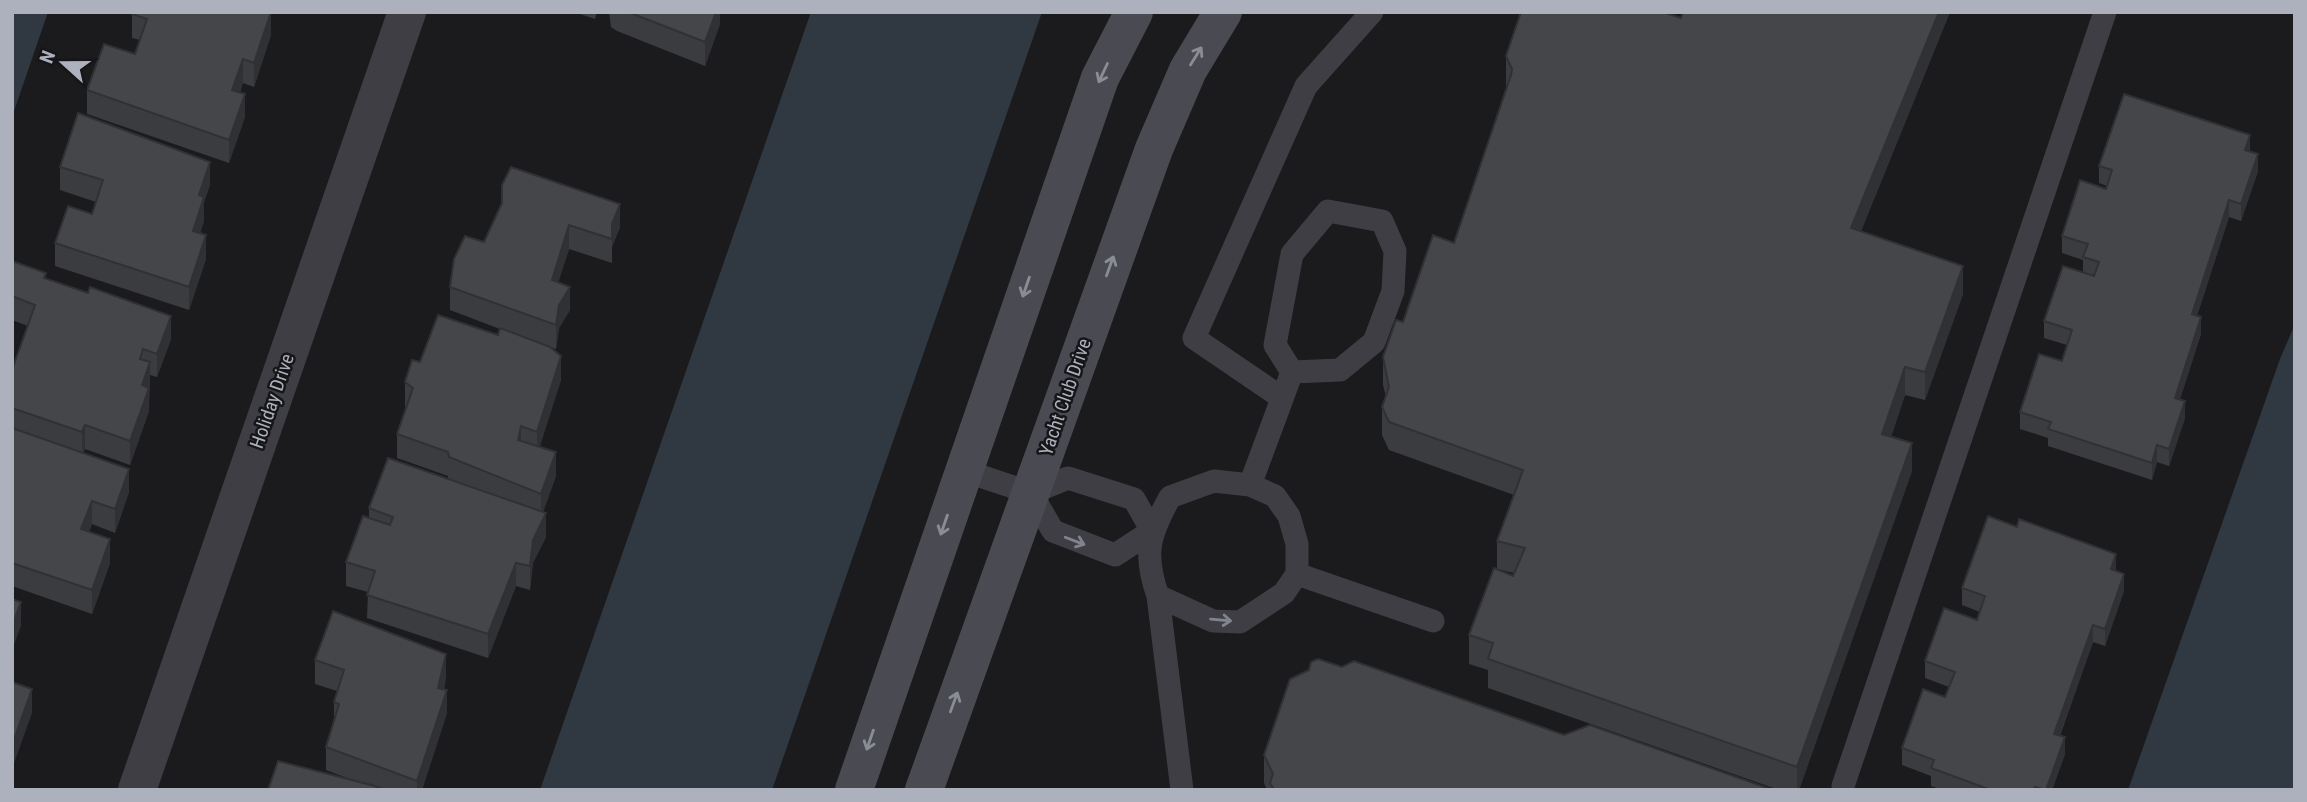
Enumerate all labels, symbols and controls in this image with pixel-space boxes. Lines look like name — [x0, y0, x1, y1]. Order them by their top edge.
north arrow — [28, 28, 98, 98]
one-way arrow — [1190, 47, 1204, 67]
text: N — [35, 48, 60, 67]
one-way arrow — [1096, 62, 1109, 83]
one-way arrow — [1105, 256, 1117, 278]
one-way arrow — [1019, 276, 1032, 298]
street label: Yacht Club Drive — [1034, 335, 1096, 459]
street label: Holiday Drive — [245, 351, 299, 451]
one-way arrow — [937, 514, 950, 536]
one-way arrow — [1064, 535, 1085, 548]
one-way arrow — [1209, 614, 1232, 627]
one-way arrow — [949, 692, 961, 714]
one-way arrow — [863, 729, 875, 751]

